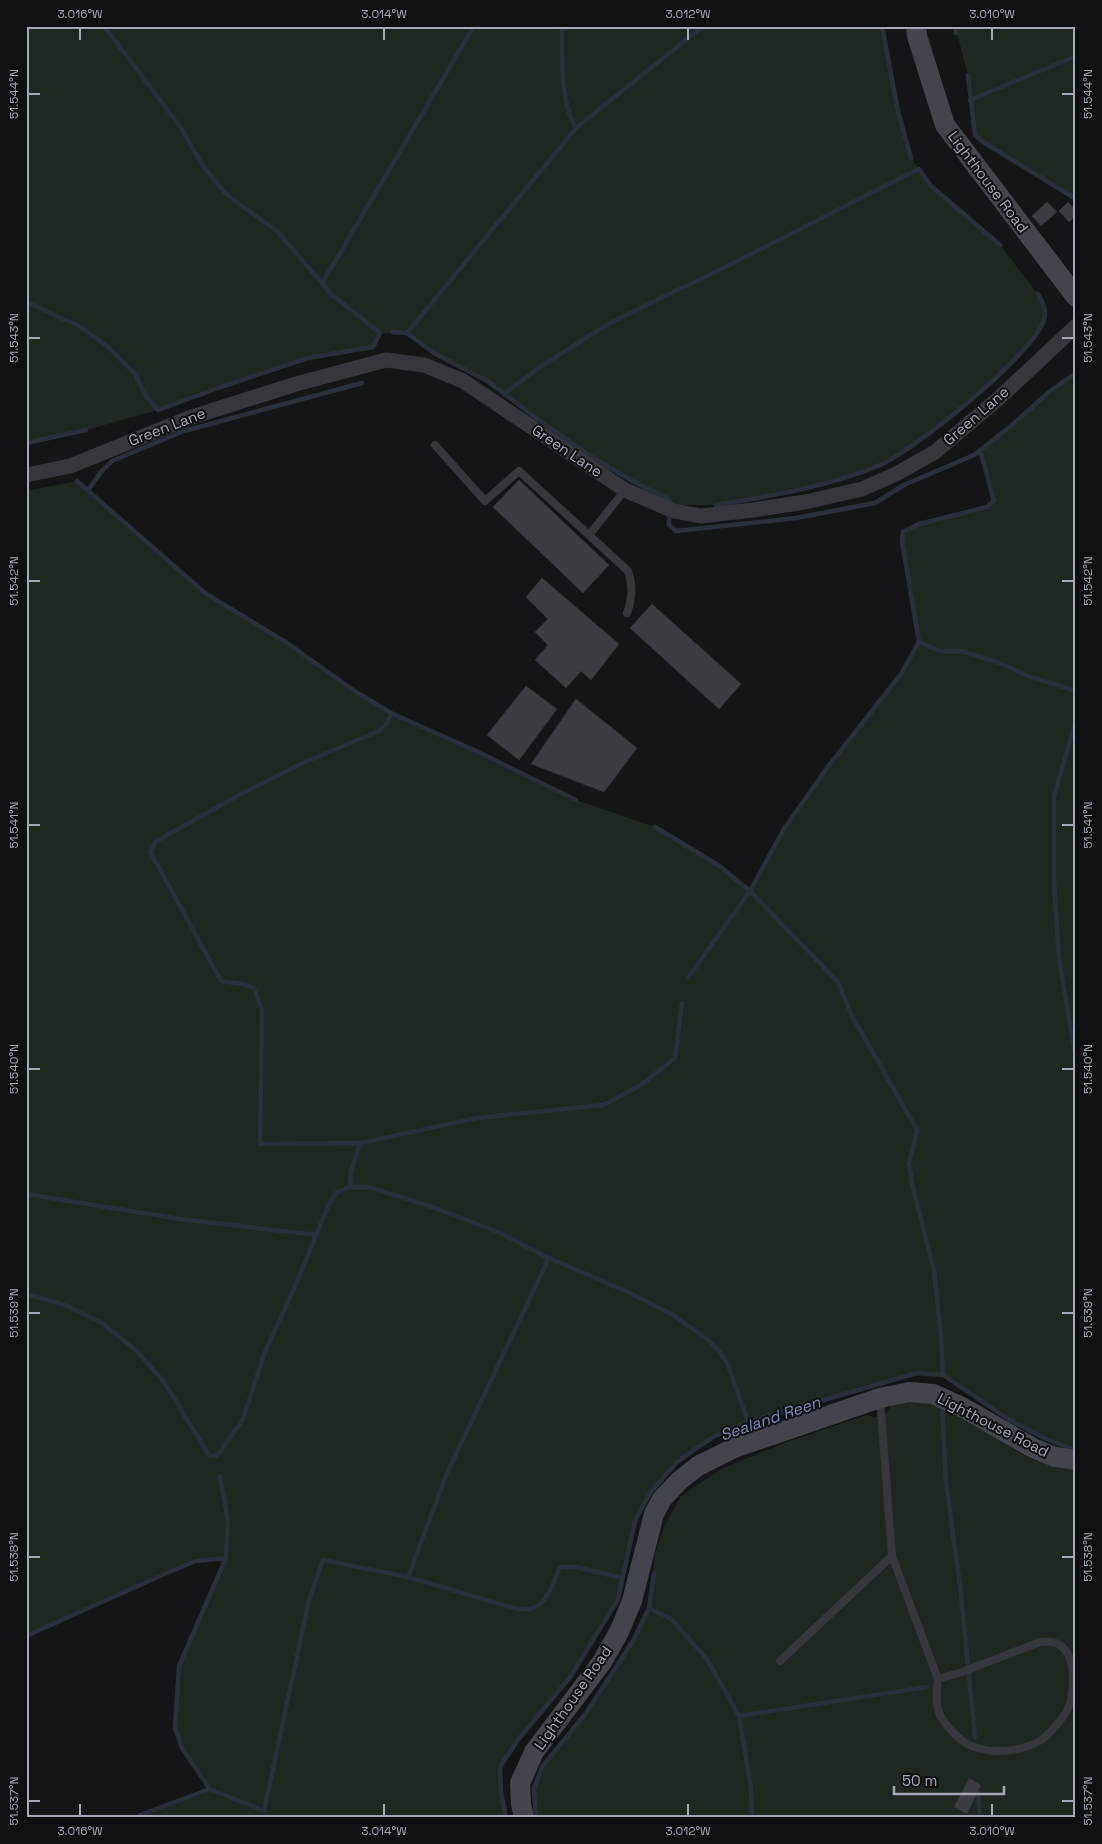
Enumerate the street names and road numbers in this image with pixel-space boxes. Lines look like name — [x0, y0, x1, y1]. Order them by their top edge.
street label: Lighthouse Road — [944, 127, 1033, 236]
street label: Green Lane — [939, 382, 1013, 449]
street label: Green Lane — [126, 403, 208, 450]
street label: Green Lane — [528, 420, 606, 481]
street label: Lighthouse Road — [934, 1388, 1052, 1461]
street label: Lighthouse Road — [530, 1642, 615, 1753]

